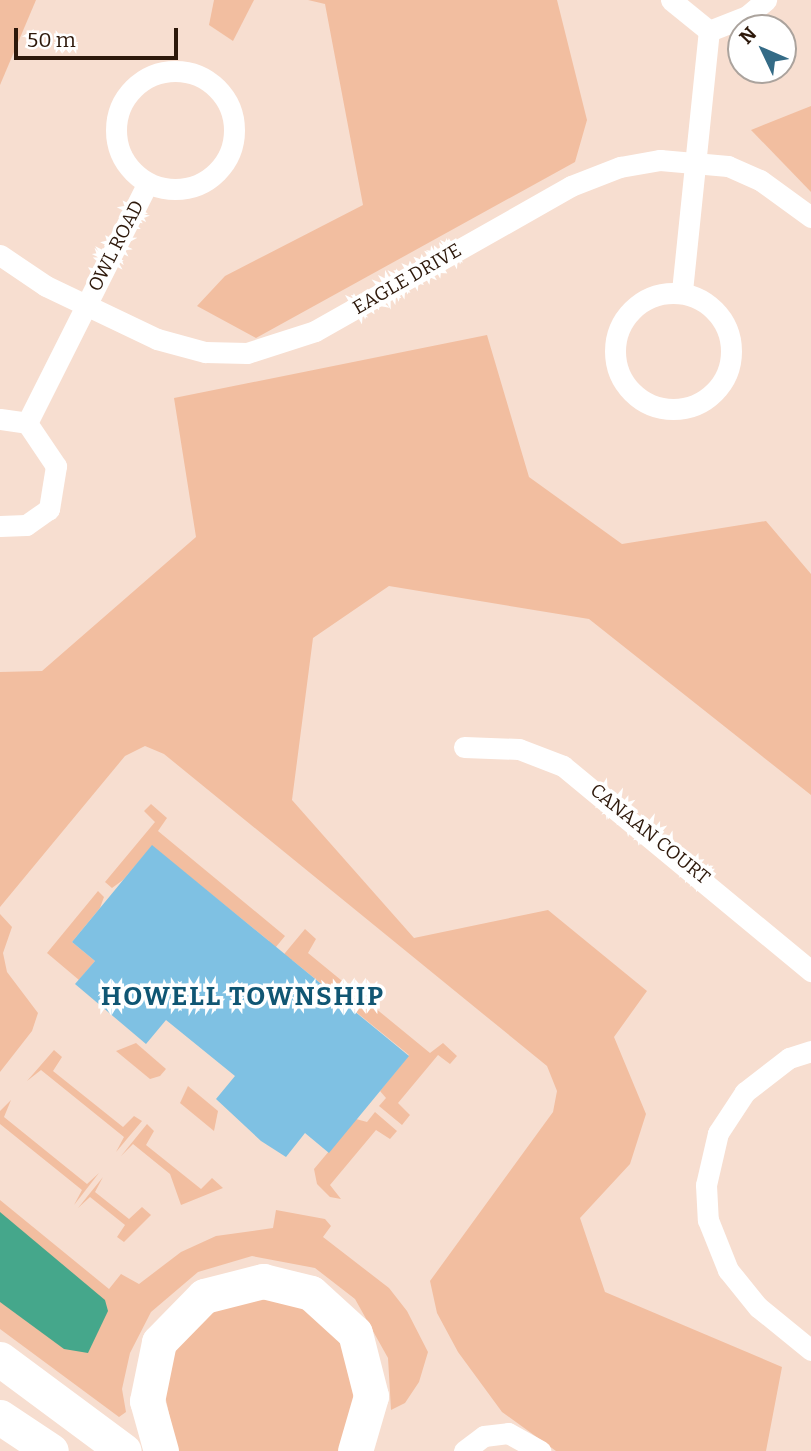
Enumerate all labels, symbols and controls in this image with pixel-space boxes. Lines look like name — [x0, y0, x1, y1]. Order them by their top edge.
scale bar — [18, 14, 182, 58]
north arrow — [727, 14, 797, 84]
text: N — [735, 22, 761, 49]
text: 50 m — [27, 27, 76, 53]
street label: OWL ROAD — [83, 197, 149, 295]
street label: EAGLE DRIVE — [349, 239, 465, 319]
street label: CANAAN COURT — [586, 779, 714, 889]
district label: HOWELL TOWNSHIP — [103, 981, 383, 1013]

